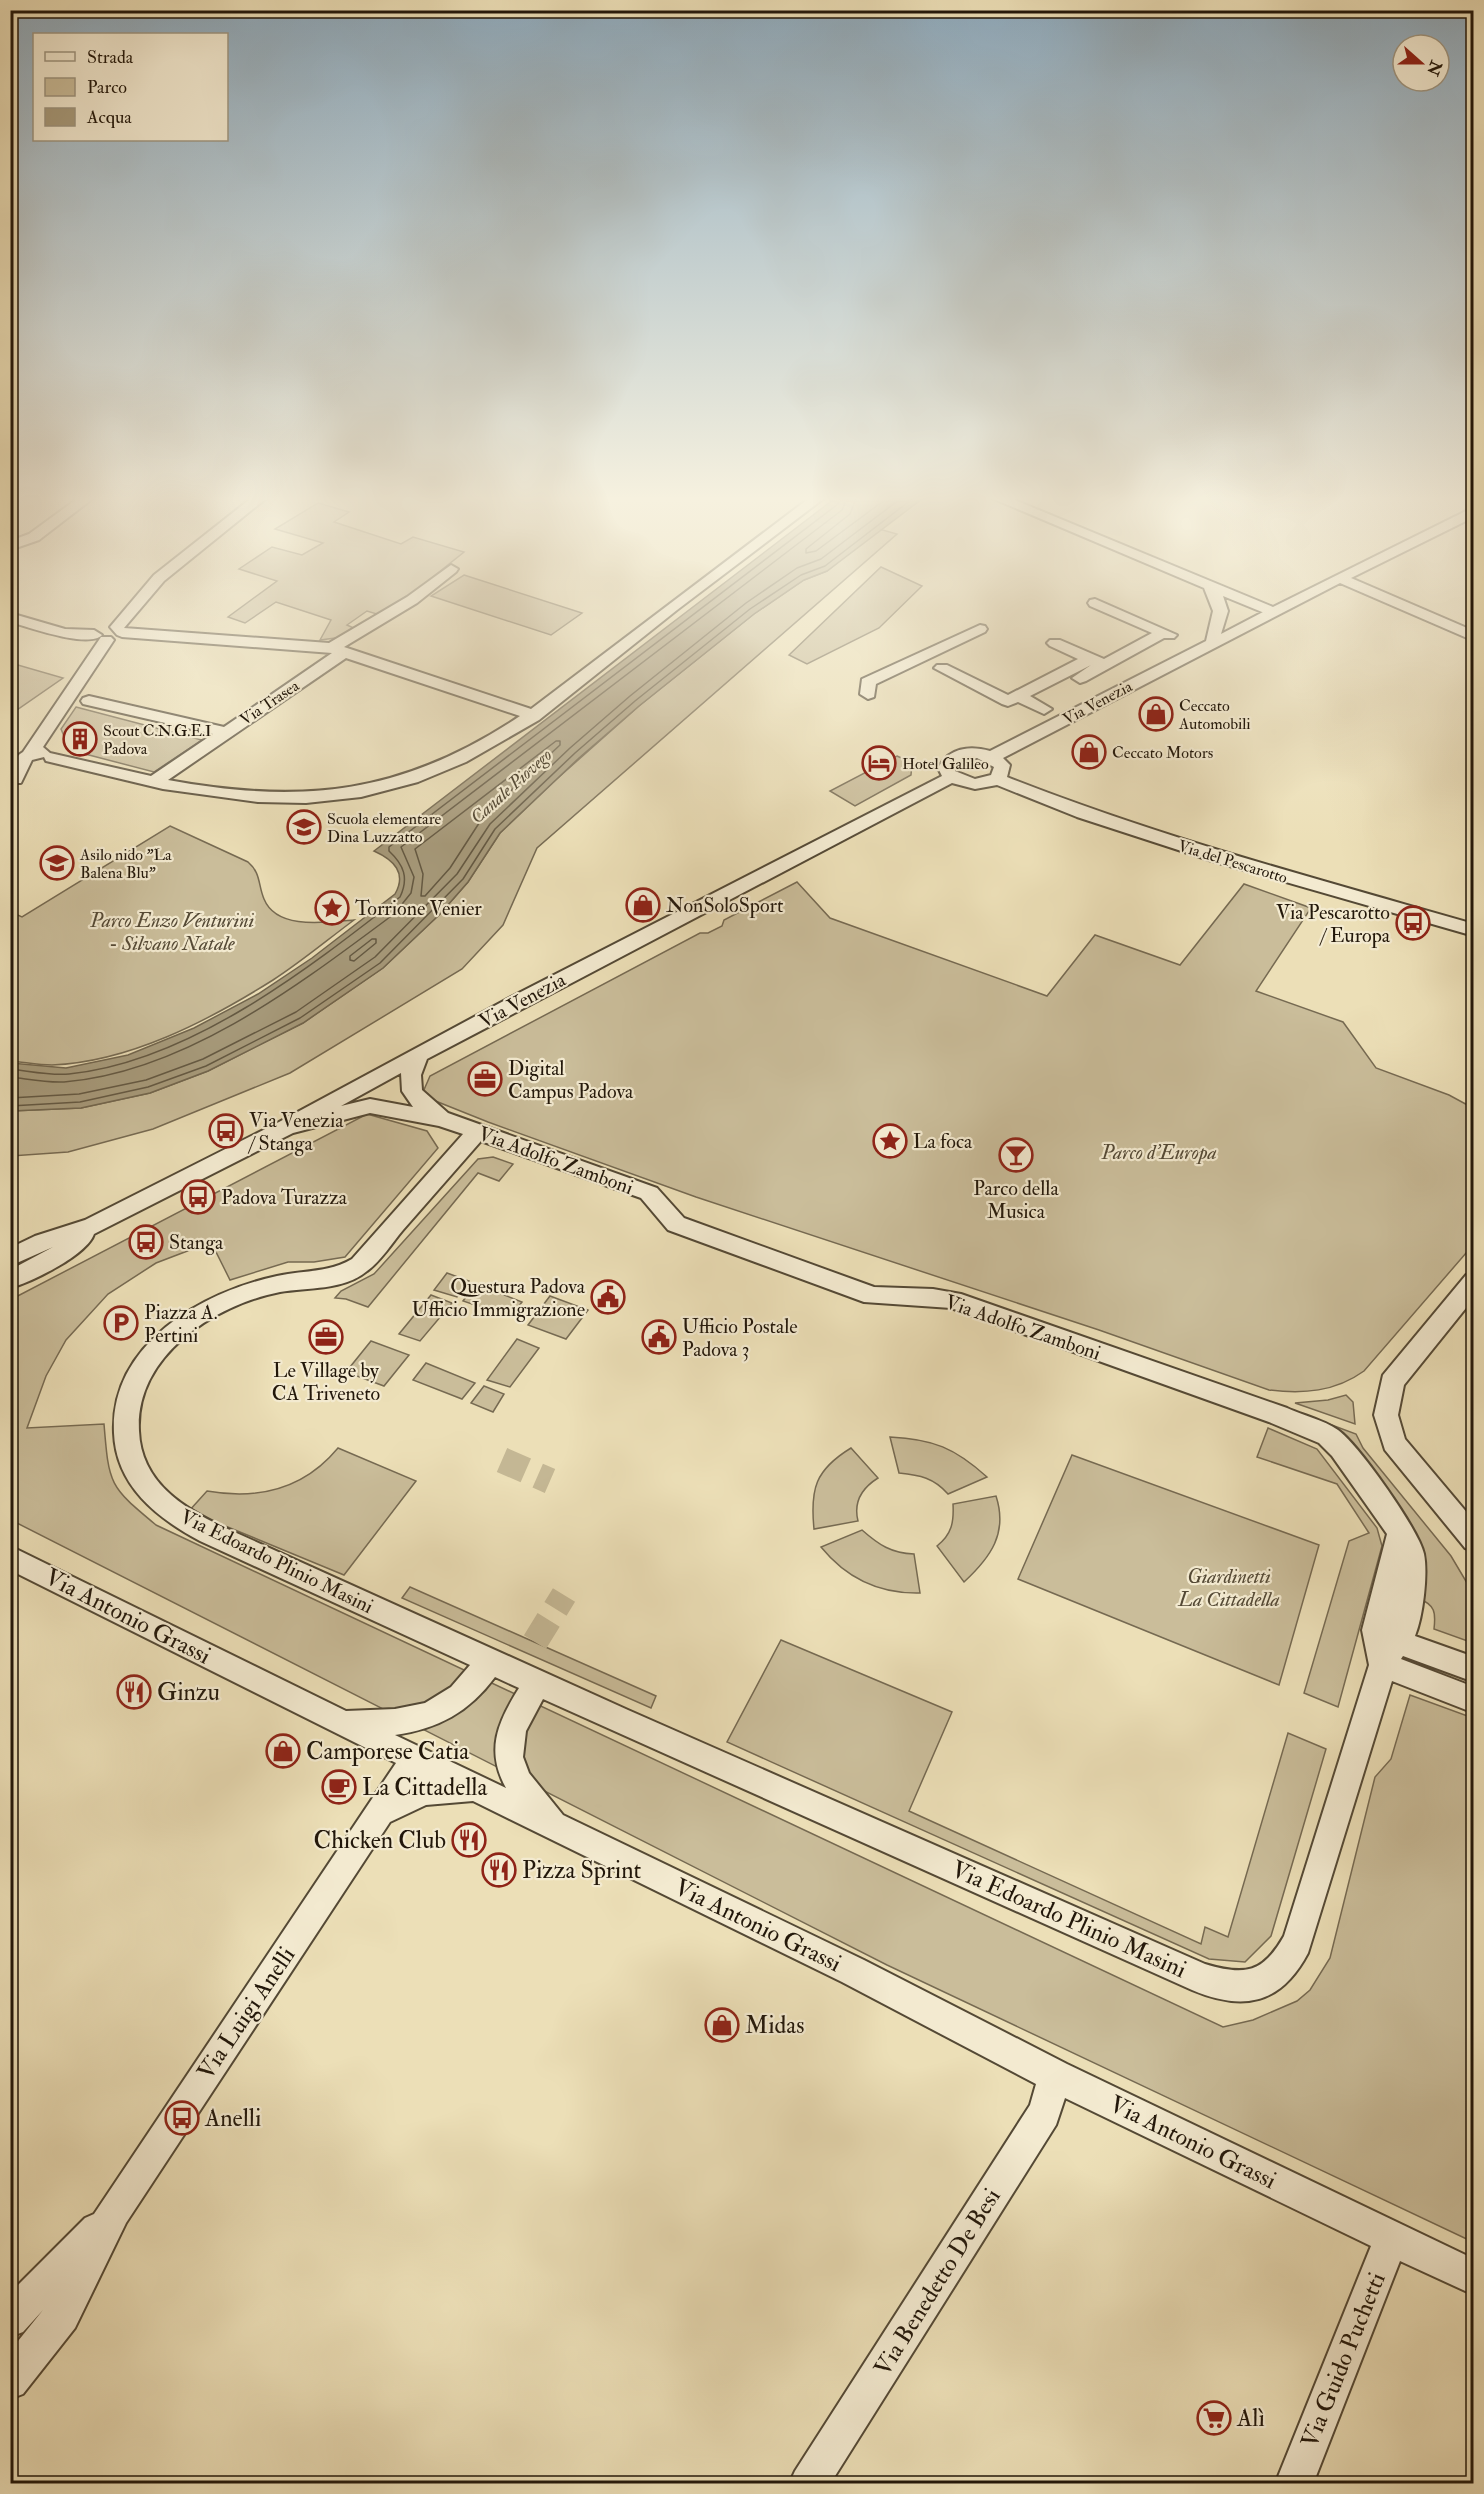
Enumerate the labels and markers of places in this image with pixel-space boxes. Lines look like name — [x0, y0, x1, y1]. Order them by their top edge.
shop icon: Ceccato Automobili — [1138, 696, 1174, 732]
place label: Ceccato Automobili — [1178, 696, 1251, 734]
building icon: Scout C.N.G.E.I Padova — [62, 721, 98, 757]
place label: Scout C.N.G.E.I Padova — [103, 721, 212, 759]
shop icon: Ceccato Motors — [1071, 734, 1107, 770]
place label: Ceccato Motors — [1112, 743, 1213, 763]
hotel icon: Hotel Galileo — [861, 745, 897, 781]
place label: Hotel Galileo — [902, 754, 989, 774]
school or university icon: Scuola elementare Dina Luzzatto — [286, 809, 322, 845]
place label: Scuola elementare Dina Luzzatto — [327, 809, 442, 847]
school or university icon: Asilo nido "La Balena Blu" — [39, 845, 75, 881]
place label: Asilo nido "La Balena Blu" — [79, 845, 172, 883]
shop icon: NonSoloSport — [625, 887, 661, 923]
place icon: Torrione Venier — [314, 890, 350, 926]
place label: NonSoloSport — [666, 893, 784, 919]
place label: Torrione Venier — [355, 896, 482, 921]
place label: Via Pescarotto / Europa — [1276, 900, 1391, 949]
bus stop icon: Via Pescarotto / Europa — [1395, 905, 1431, 941]
place label: Digital Campus Padova — [508, 1056, 634, 1105]
office icon: Digital Campus Padova — [467, 1061, 503, 1097]
place label: Via Venezia / Stanga — [247, 1108, 344, 1156]
bus stop icon: Via Venezia / Stanga — [208, 1113, 244, 1149]
place icon: La foca — [872, 1123, 908, 1159]
place label: La foca — [913, 1129, 973, 1154]
bar icon: Parco della Musica — [998, 1137, 1034, 1173]
place label: Parco della Musica — [973, 1176, 1059, 1224]
bus stop icon: Padova Turazza — [180, 1179, 216, 1215]
place label: Padova Turazza — [221, 1185, 348, 1210]
bus stop icon: Stanga — [128, 1224, 164, 1260]
place label: Stanga — [169, 1230, 224, 1255]
place label: Questura Padova Ufficio Immigrazione — [412, 1274, 586, 1322]
public building icon: Questura Padova Ufficio Immigrazione — [590, 1279, 626, 1315]
place label: Piazza A. Pertini — [144, 1300, 218, 1348]
parking icon: Piazza A. Pertini — [103, 1305, 139, 1341]
place label: Ufficio Postale Padova 3 — [682, 1314, 798, 1362]
office icon: Le Village by CA Triveneto — [308, 1319, 344, 1355]
public building icon: Ufficio Postale Padova 3 — [641, 1319, 677, 1355]
place label: Le Village by CA Triveneto — [272, 1358, 380, 1406]
restaurant icon: Ginzu — [116, 1674, 152, 1710]
place label: Ginzu — [157, 1677, 220, 1708]
shop icon: Camporese Catia — [265, 1733, 301, 1769]
place label: Camporese Catia — [306, 1736, 470, 1767]
cafe icon: La Cittadella — [321, 1769, 357, 1805]
place label: La Cittadella — [362, 1772, 489, 1803]
restaurant icon: Chicken Club — [451, 1822, 487, 1858]
place label: Chicken Club — [314, 1825, 446, 1856]
restaurant icon: Pizza Sprint — [481, 1852, 517, 1888]
place label: Pizza Sprint — [522, 1855, 641, 1886]
shop icon: Midas — [704, 2007, 740, 2043]
place label: Midas — [745, 2010, 804, 2041]
bus stop icon: Anelli — [164, 2100, 200, 2136]
place label: Anelli — [204, 2103, 261, 2134]
supermarket icon: Alì — [1196, 2400, 1232, 2436]
place label: Alì — [1236, 2403, 1265, 2434]

